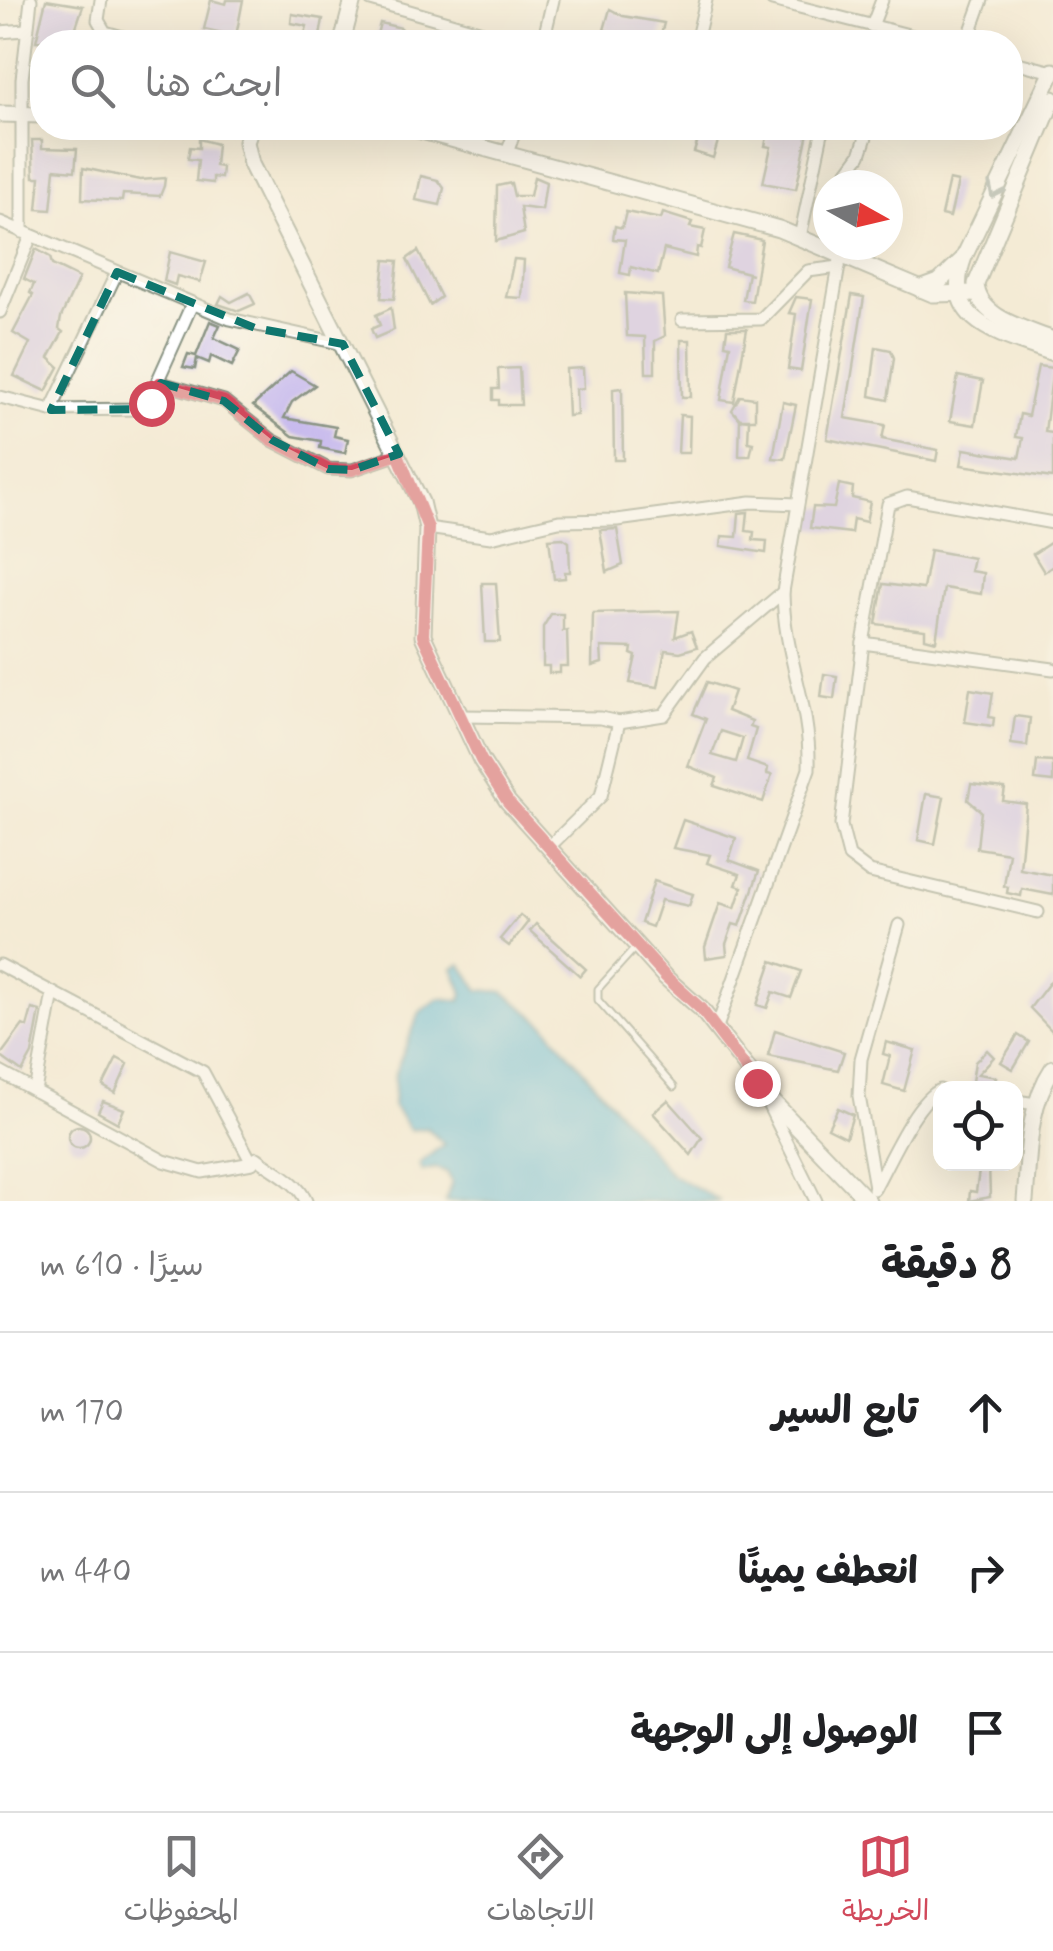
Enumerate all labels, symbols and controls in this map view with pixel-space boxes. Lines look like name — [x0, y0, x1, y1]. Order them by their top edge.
search box — [30, 30, 1023, 140]
icon: search — [65, 58, 120, 113]
text: ابحث هنا — [145, 61, 282, 110]
north arrow — [813, 170, 903, 260]
one-way arrow — [988, 181, 1008, 199]
route start — [129, 381, 175, 427]
route end — [735, 1061, 781, 1107]
map controls — [933, 1081, 1023, 1171]
button: locate — [933, 1081, 1023, 1171]
text: 8 دقيقة — [881, 1239, 1013, 1294]
text: سيرًا · 610 m — [40, 1245, 204, 1287]
icon: ahead — [958, 1385, 1013, 1440]
text: تابع السير — [772, 1388, 918, 1437]
text: 170 m — [40, 1391, 124, 1433]
icon: right — [958, 1545, 1013, 1600]
text: انعطف يمينًا — [738, 1548, 918, 1597]
text: 440 m — [40, 1551, 131, 1593]
icon: arrive — [958, 1705, 1013, 1760]
text: الوصول إلى الوجهة — [630, 1708, 918, 1757]
tab: المحفوظات — [124, 1829, 239, 1935]
tab: الاتجاهات — [486, 1829, 595, 1935]
tab: الخريطة — [842, 1829, 929, 1935]

